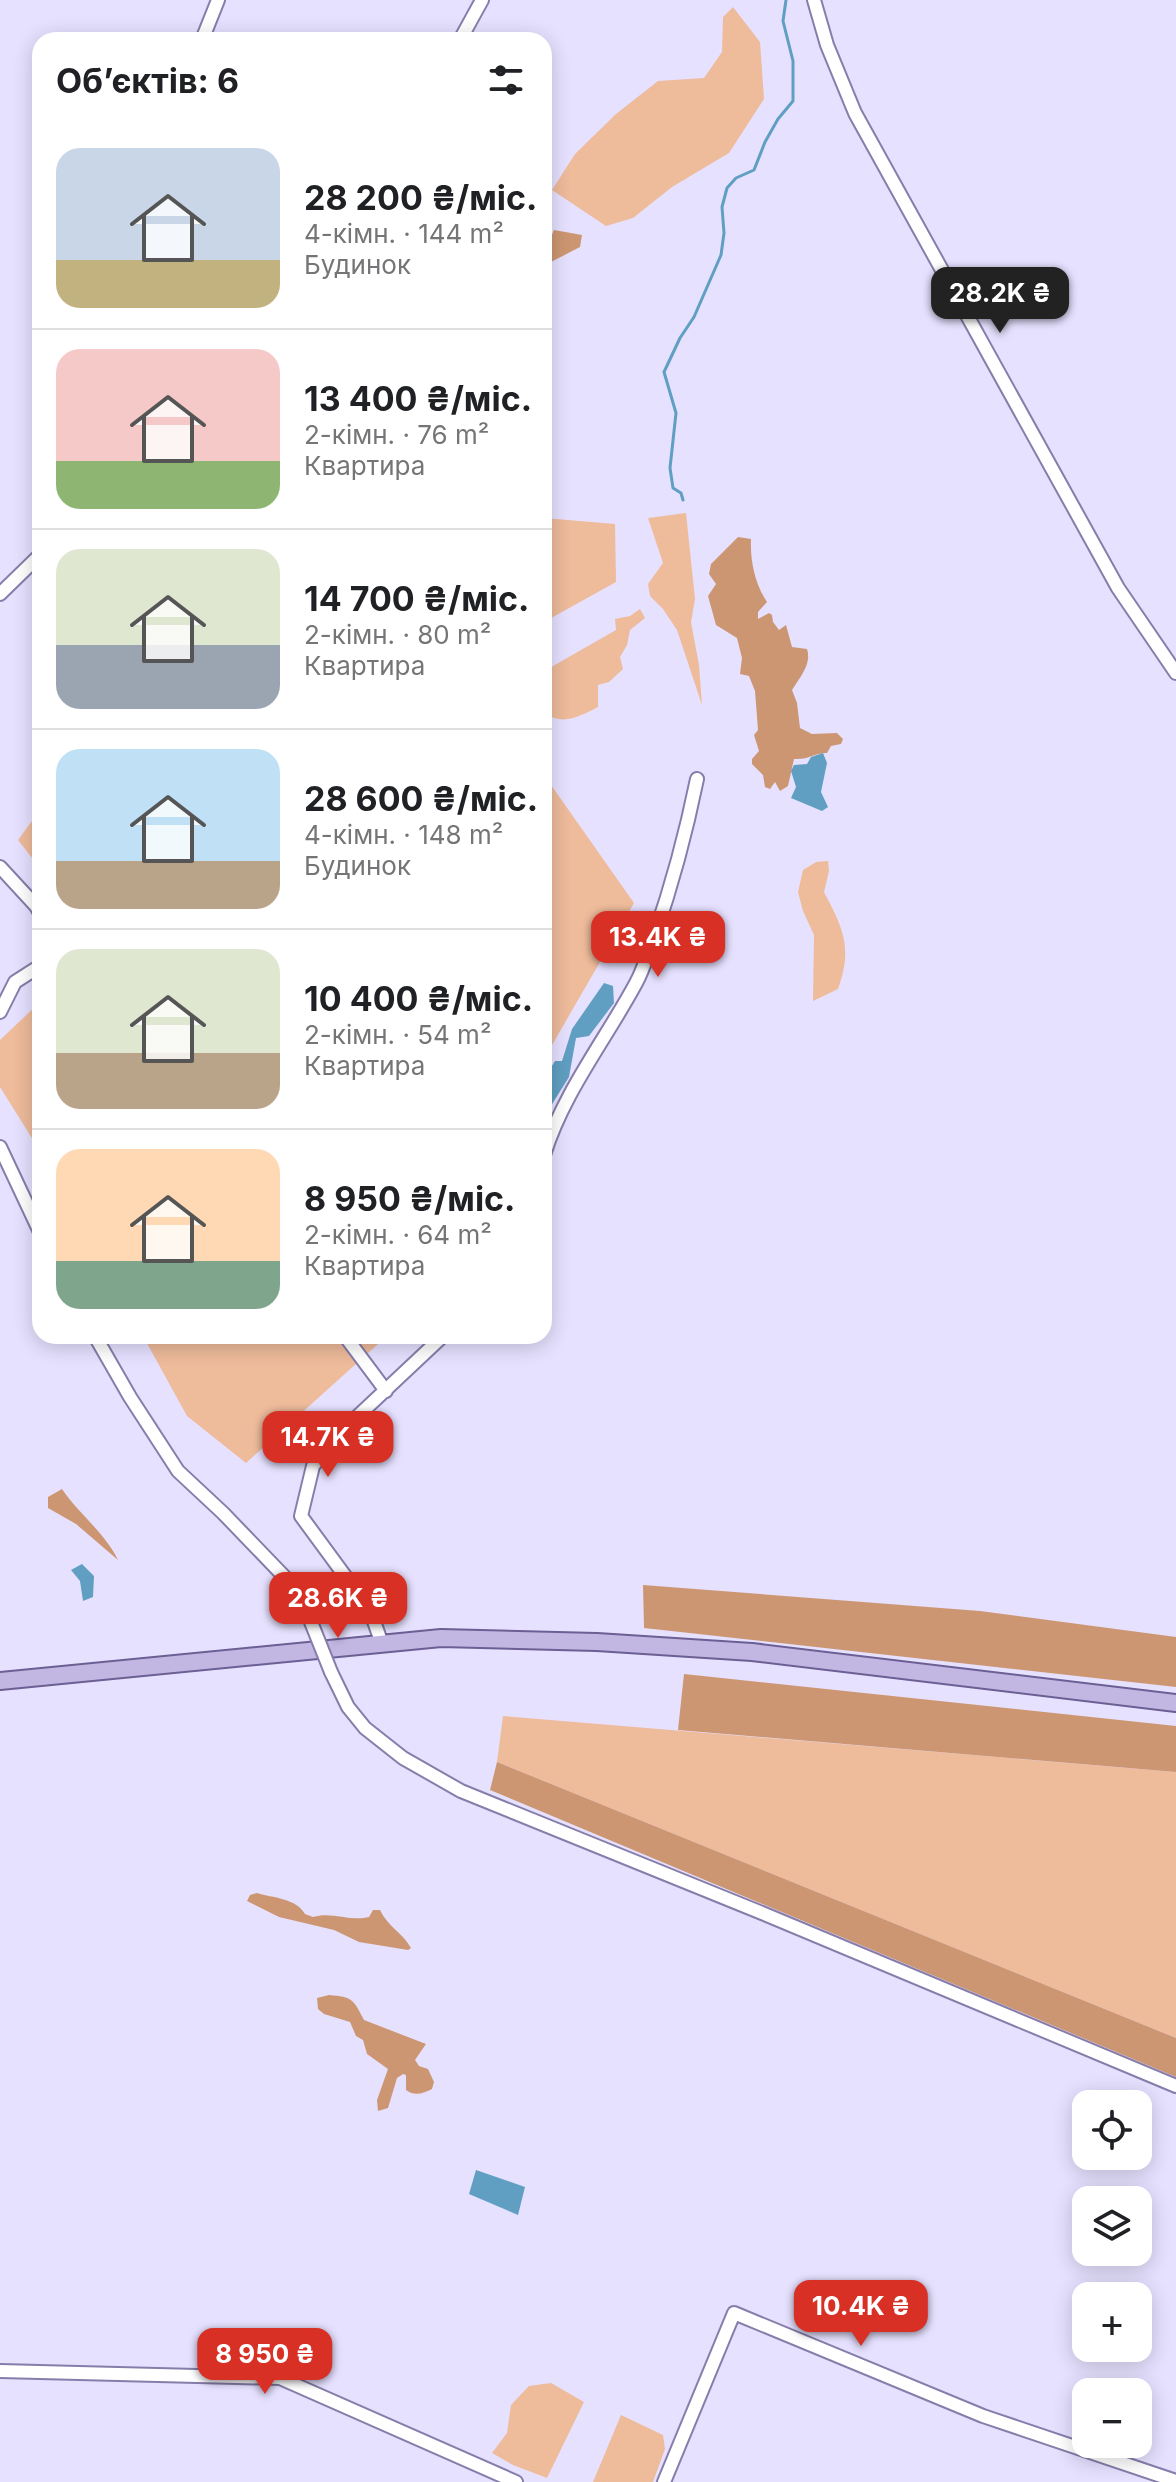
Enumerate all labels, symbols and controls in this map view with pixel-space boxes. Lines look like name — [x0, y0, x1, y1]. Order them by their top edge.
icon: filters — [484, 58, 528, 102]
text: Об’єктів: 6 — [56, 60, 239, 101]
text: 28 200 ₴/міс. — [304, 177, 537, 218]
icon: home — [120, 180, 216, 276]
text: 4-кімн. · 144 m² — [304, 218, 504, 249]
text: Будинок — [304, 249, 411, 280]
pin: 28.2K ₴ — [926, 267, 1074, 335]
text: 28.2K ₴ — [949, 277, 1051, 308]
text: 13 400 ₴/міс. — [304, 378, 532, 419]
icon: home — [120, 381, 216, 477]
text: 2-кімн. · 76 m² — [304, 419, 489, 450]
text: Квартира — [304, 450, 425, 481]
text: 14 700 ₴/міс. — [304, 578, 529, 619]
icon: home — [120, 581, 216, 677]
text: 2-кімн. · 80 m² — [304, 619, 491, 650]
text: Квартира — [304, 650, 425, 681]
text: 28 600 ₴/міс. — [304, 778, 538, 819]
icon: home — [120, 781, 216, 877]
text: 4-кімн. · 148 m² — [304, 819, 503, 850]
text: Будинок — [304, 850, 411, 881]
pin: 13.4K ₴ — [584, 911, 732, 979]
text: 13.4K ₴ — [609, 921, 707, 952]
text: 10 400 ₴/міс. — [304, 978, 533, 1019]
icon: home — [120, 981, 216, 1077]
text: 2-кімн. · 54 m² — [304, 1019, 491, 1050]
text: Квартира — [304, 1050, 425, 1081]
text: 8 950 ₴/міс. — [304, 1178, 515, 1219]
icon: home — [120, 1181, 216, 1277]
text: 2-кімн. · 64 m² — [304, 1219, 492, 1250]
text: Квартира — [304, 1250, 425, 1281]
pin: 14.7K ₴ — [254, 1411, 402, 1479]
text: 14.7K ₴ — [280, 1421, 376, 1452]
pin: 28.6K ₴ — [264, 1572, 412, 1640]
text: 28.6K ₴ — [287, 1582, 389, 1613]
map controls — [1072, 2090, 1152, 2458]
button: locate — [1072, 2090, 1152, 2170]
button: layers — [1072, 2186, 1152, 2266]
pin: 10.4K ₴ — [787, 2280, 935, 2348]
button: + — [1072, 2282, 1152, 2362]
text: 10.4K ₴ — [812, 2290, 910, 2321]
pin: 8 950 ₴ — [191, 2328, 339, 2396]
text: 8 950 ₴ — [215, 2338, 315, 2369]
button: − — [1072, 2378, 1152, 2458]

